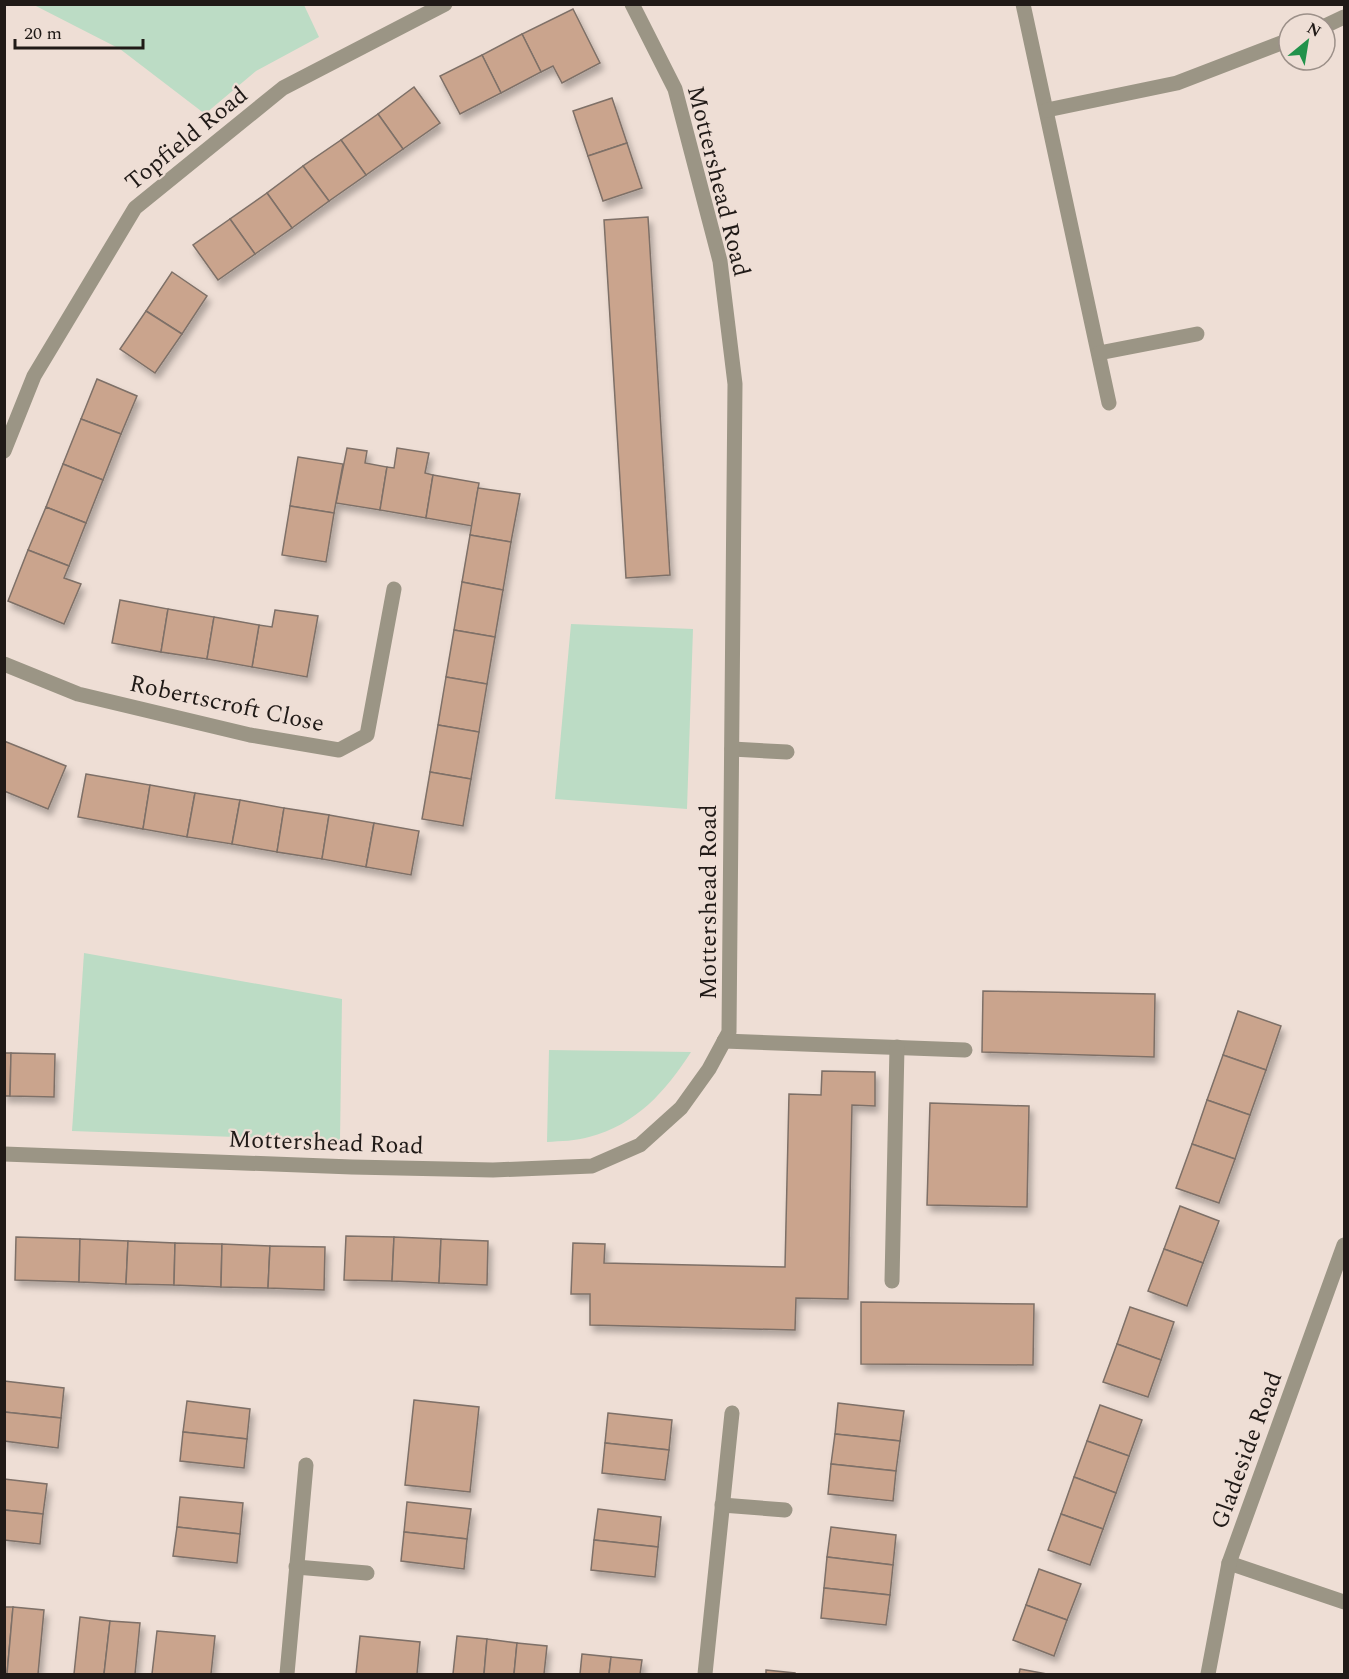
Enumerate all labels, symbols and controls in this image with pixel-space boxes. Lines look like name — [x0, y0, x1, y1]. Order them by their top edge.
scale bar — [15, 12, 142, 50]
north arrow — [1277, 12, 1337, 72]
text: N — [1302, 16, 1326, 44]
text: 20 m — [24, 20, 62, 47]
street label: Topfield Road — [117, 78, 256, 200]
street label: Mottershead Road — [677, 82, 759, 280]
street label: Robertscroft Close — [126, 666, 328, 742]
street label: Mottershead Road — [691, 804, 727, 1000]
street label: Mottershead Road — [228, 1122, 424, 1164]
street label: Gladeside Road — [1202, 1367, 1292, 1534]

